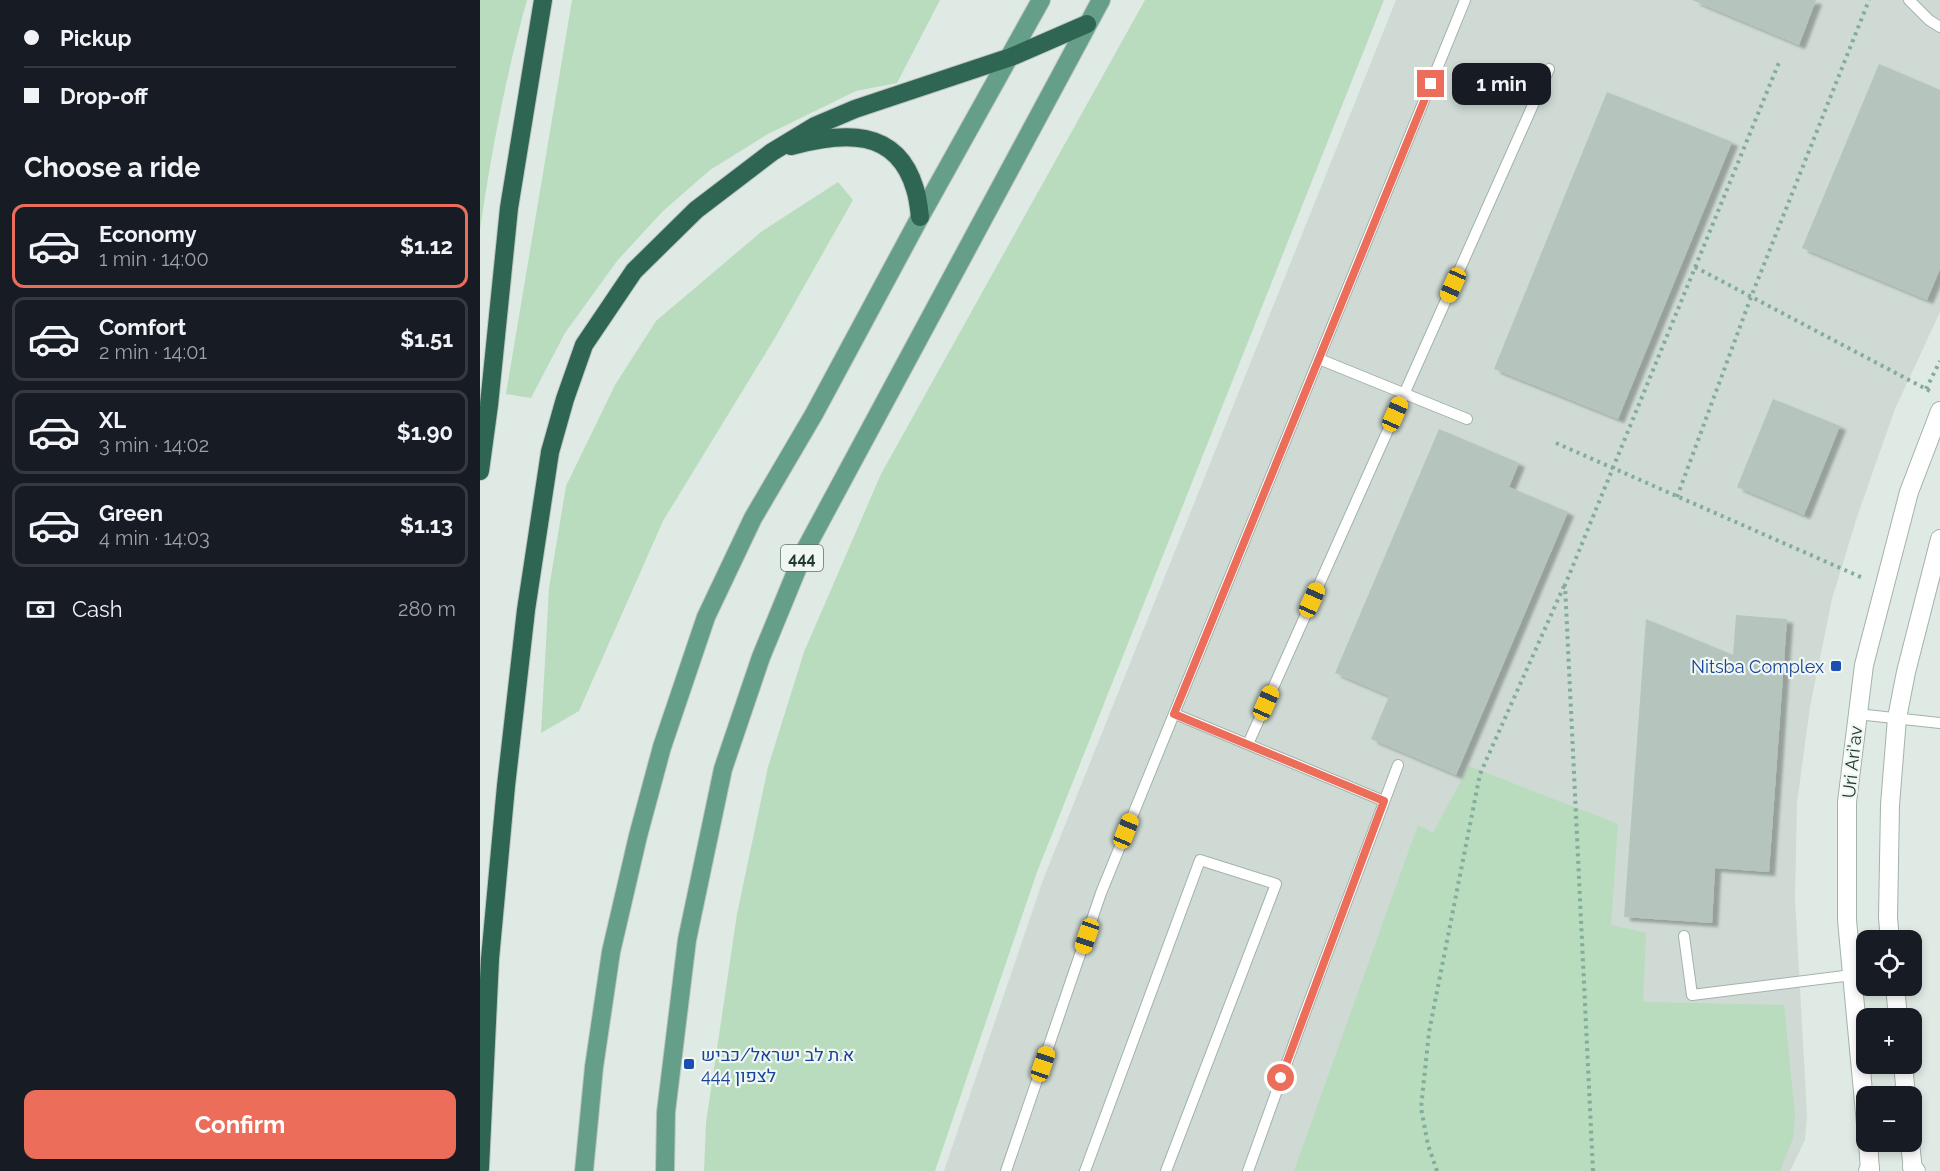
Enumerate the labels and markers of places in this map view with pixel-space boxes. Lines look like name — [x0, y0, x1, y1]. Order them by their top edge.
place label: Nitsba Complex — [1691, 656, 1824, 677]
marker: Nitsba Complex — [1829, 659, 1843, 673]
place label: א.ת לב ישראל/כביש 444 לצפון — [701, 1044, 854, 1086]
marker: א.ת לב ישראל/כביש 444 לצפון — [682, 1057, 696, 1071]

